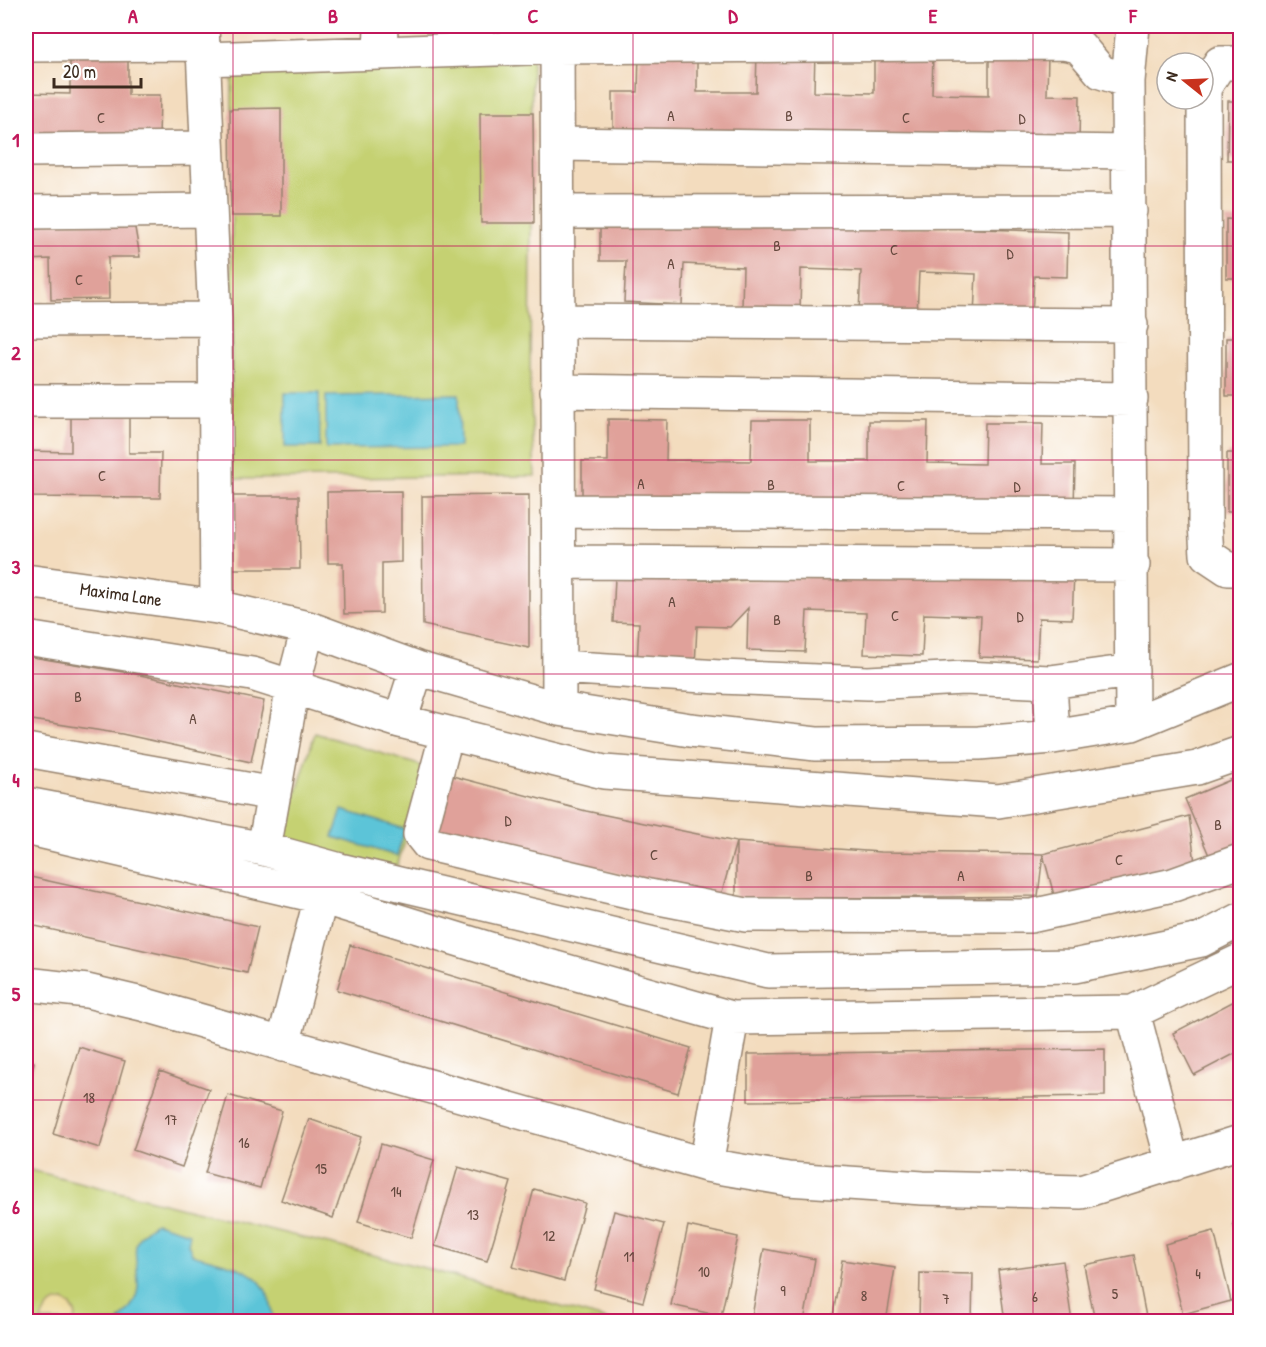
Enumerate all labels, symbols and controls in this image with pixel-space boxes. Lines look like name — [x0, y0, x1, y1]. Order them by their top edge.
text: A — [128, 2, 138, 29]
text: B — [328, 2, 338, 29]
text: C — [528, 2, 539, 29]
text: D — [728, 2, 738, 29]
text: E — [929, 2, 938, 29]
text: F — [1128, 2, 1138, 29]
scale bar — [54, 51, 141, 89]
north arrow — [1155, 51, 1215, 111]
text: 20 m — [63, 59, 96, 84]
text: N — [1159, 68, 1183, 84]
house number: A — [667, 105, 675, 126]
house number: B — [785, 105, 793, 126]
house number: C — [97, 107, 105, 128]
house number: C — [902, 107, 910, 128]
house number: D — [1018, 108, 1026, 129]
text: 1 — [12, 126, 20, 153]
house number: B — [773, 235, 781, 256]
house number: C — [890, 239, 898, 260]
house number: D — [1006, 243, 1014, 264]
house number: A — [667, 253, 675, 274]
house number: C — [75, 269, 83, 290]
text: 2 — [11, 339, 21, 366]
house number: C — [98, 465, 106, 486]
house number: A — [637, 473, 645, 494]
house number: B — [767, 474, 775, 495]
house number: C — [897, 475, 905, 496]
house number: D — [1013, 476, 1021, 497]
text: 3 — [12, 553, 21, 580]
street label: Maxima Lane — [78, 576, 164, 612]
house number: A — [668, 591, 676, 612]
house number: C — [891, 605, 899, 626]
house number: D — [1016, 606, 1024, 627]
house number: B — [773, 609, 781, 630]
house number: B — [74, 686, 82, 707]
house number: A — [189, 708, 197, 729]
text: 4 — [12, 766, 20, 793]
house number: D — [504, 810, 512, 831]
house number: B — [1214, 814, 1222, 835]
house number: C — [650, 844, 658, 865]
house number: C — [1115, 849, 1123, 870]
house number: B — [805, 865, 813, 886]
house number: A — [957, 865, 965, 886]
text: 5 — [12, 980, 21, 1007]
house number: 18 — [83, 1087, 95, 1108]
house number: 17 — [165, 1109, 177, 1130]
house number: 16 — [238, 1132, 250, 1153]
house number: 15 — [315, 1158, 328, 1179]
house number: 14 — [390, 1181, 402, 1202]
text: 6 — [12, 1193, 20, 1220]
house number: 13 — [467, 1204, 479, 1225]
house number: 12 — [543, 1225, 555, 1246]
house number: 11 — [624, 1246, 634, 1267]
house number: 10 — [698, 1261, 710, 1282]
house number: 4 — [1195, 1263, 1201, 1284]
house number: 9 — [780, 1280, 786, 1301]
house number: 5 — [1112, 1283, 1119, 1304]
house number: 8 — [861, 1285, 867, 1306]
house number: 6 — [1032, 1286, 1038, 1307]
house number: 7 — [942, 1288, 950, 1309]

